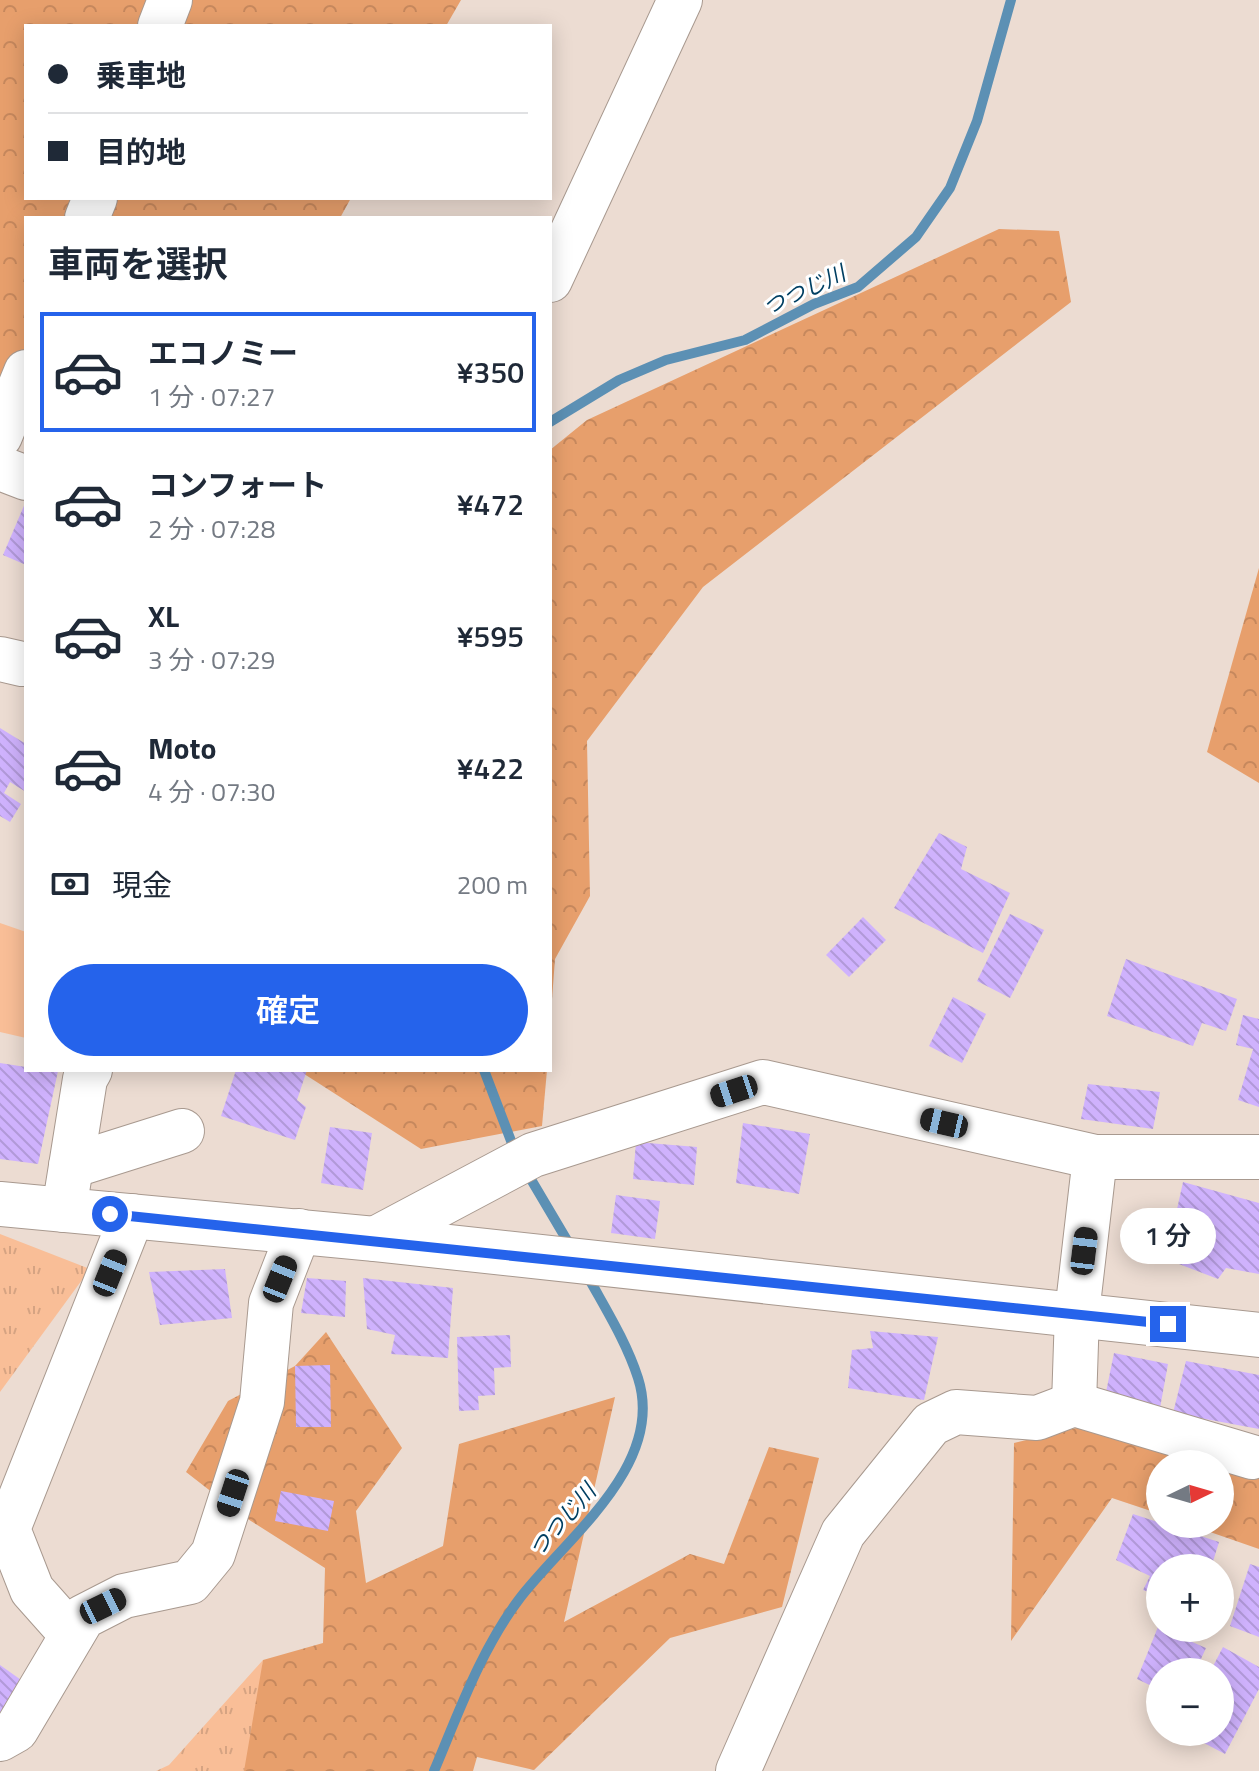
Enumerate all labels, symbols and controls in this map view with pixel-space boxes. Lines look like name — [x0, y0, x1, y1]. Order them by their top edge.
text: 乗車地 — [96, 52, 186, 98]
text: 目的地 — [96, 129, 186, 175]
text: 車両を選択 — [48, 236, 228, 291]
water label: つつじ川 — [757, 255, 853, 324]
text: エコノミー — [148, 330, 298, 376]
icon: car — [52, 336, 124, 408]
text: ¥350 — [457, 349, 524, 395]
text: 1 分 · 07:27 — [148, 377, 275, 416]
text: コンフォート — [148, 462, 327, 508]
icon: car — [52, 468, 124, 540]
text: ¥472 — [457, 481, 524, 527]
text: 2 分 · 07:28 — [148, 509, 275, 548]
text: XL — [148, 593, 179, 639]
icon: car — [52, 600, 124, 672]
text: ¥595 — [457, 613, 524, 659]
text: 3 分 · 07:29 — [148, 640, 275, 679]
text: Moto — [148, 725, 216, 771]
icon: car — [52, 732, 124, 804]
text: ¥422 — [457, 745, 524, 791]
text: 4 分 · 07:30 — [148, 772, 275, 811]
icon: cash — [48, 862, 92, 906]
text: 現金 — [112, 862, 172, 908]
text: 200 m — [457, 865, 528, 904]
button: 確定 — [48, 964, 528, 1056]
car — [707, 1072, 761, 1110]
car — [918, 1106, 970, 1140]
route start — [92, 1196, 128, 1232]
callout: 1 分 — [1120, 1208, 1216, 1264]
text: 1 分 — [1145, 1216, 1191, 1255]
car — [1069, 1226, 1099, 1276]
car — [90, 1246, 130, 1300]
car — [260, 1252, 300, 1306]
route end — [1150, 1306, 1186, 1342]
north arrow — [1146, 1450, 1234, 1538]
map controls — [1146, 1450, 1234, 1746]
car — [214, 1466, 252, 1520]
water label: つつじ川 — [520, 1474, 605, 1564]
button: + — [1146, 1554, 1234, 1642]
car — [76, 1585, 130, 1627]
button: − — [1146, 1658, 1234, 1746]

